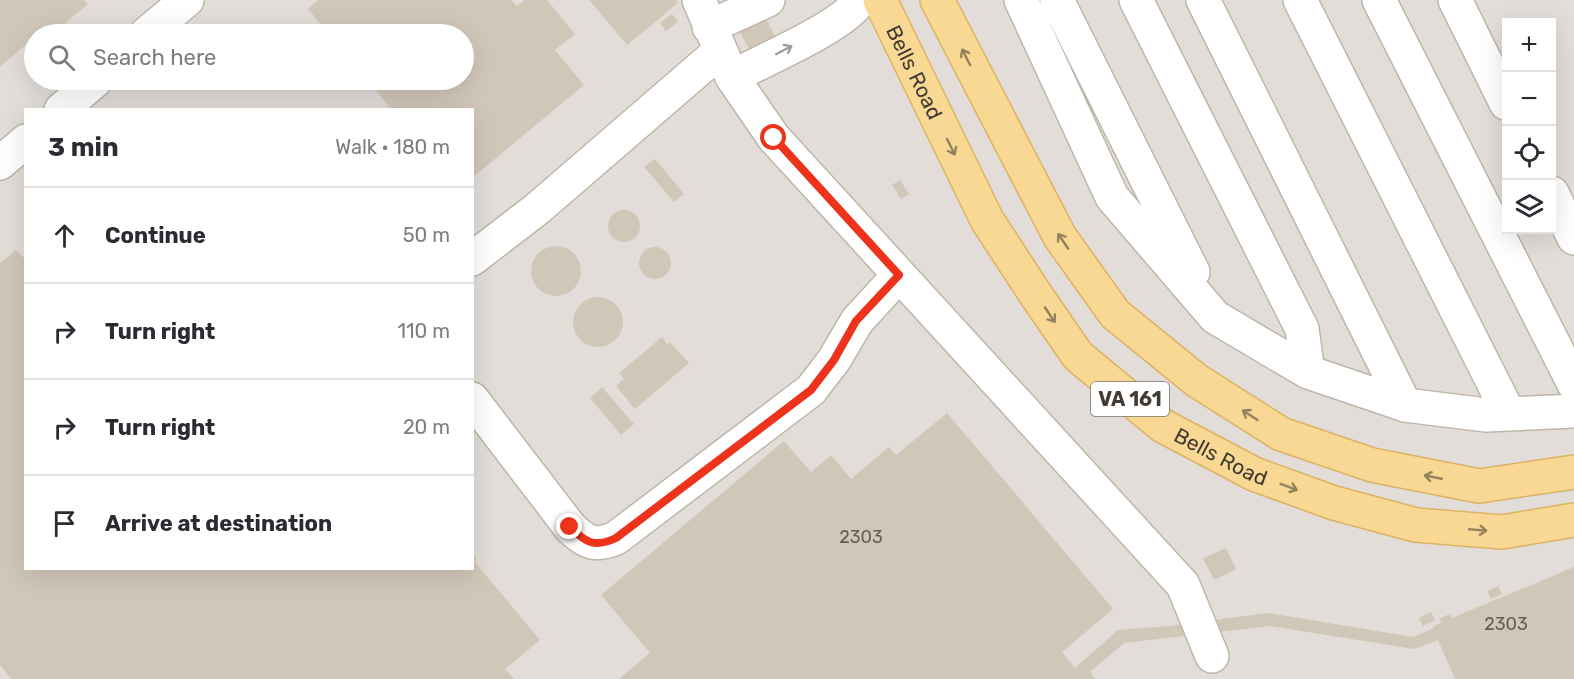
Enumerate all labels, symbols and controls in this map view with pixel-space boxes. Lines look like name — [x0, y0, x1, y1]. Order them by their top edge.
map controls — [1502, 18, 1556, 234]
button: + — [1502, 18, 1556, 72]
street label: Bells Road — [882, 21, 948, 123]
search box — [24, 24, 474, 90]
icon: search — [45, 41, 78, 74]
one-way arrow — [775, 43, 793, 55]
text: Search here — [93, 44, 216, 71]
one-way arrow — [960, 48, 971, 66]
button: − — [1502, 72, 1556, 126]
route start — [760, 124, 786, 150]
button: locate — [1502, 126, 1556, 180]
text: 3 min — [48, 132, 119, 163]
text: Walk · 180 m — [335, 135, 450, 159]
one-way arrow — [946, 138, 958, 156]
button: layers — [1502, 180, 1556, 234]
icon: ahead — [48, 219, 81, 252]
text: Continue — [105, 222, 206, 249]
text: 50 m — [403, 223, 450, 247]
one-way arrow — [1057, 234, 1069, 250]
one-way arrow — [1044, 306, 1056, 322]
icon: right — [48, 315, 81, 348]
text: Turn right — [105, 318, 215, 345]
text: 110 m — [398, 319, 450, 343]
road number: VA 161 — [1091, 382, 1169, 416]
one-way arrow — [1242, 408, 1259, 420]
icon: right — [48, 411, 81, 444]
text: Turn right — [105, 414, 215, 441]
text: 20 m — [403, 415, 450, 439]
street label: Bells Road — [1170, 422, 1271, 490]
one-way arrow — [1424, 471, 1444, 482]
one-way arrow — [1279, 482, 1298, 493]
icon: arrive — [48, 507, 81, 540]
text: Arrive at destination — [105, 510, 332, 537]
route end — [556, 513, 582, 539]
one-way arrow — [1467, 525, 1487, 536]
house number: 2303 — [839, 526, 883, 548]
house number: 2303 — [1484, 613, 1528, 635]

